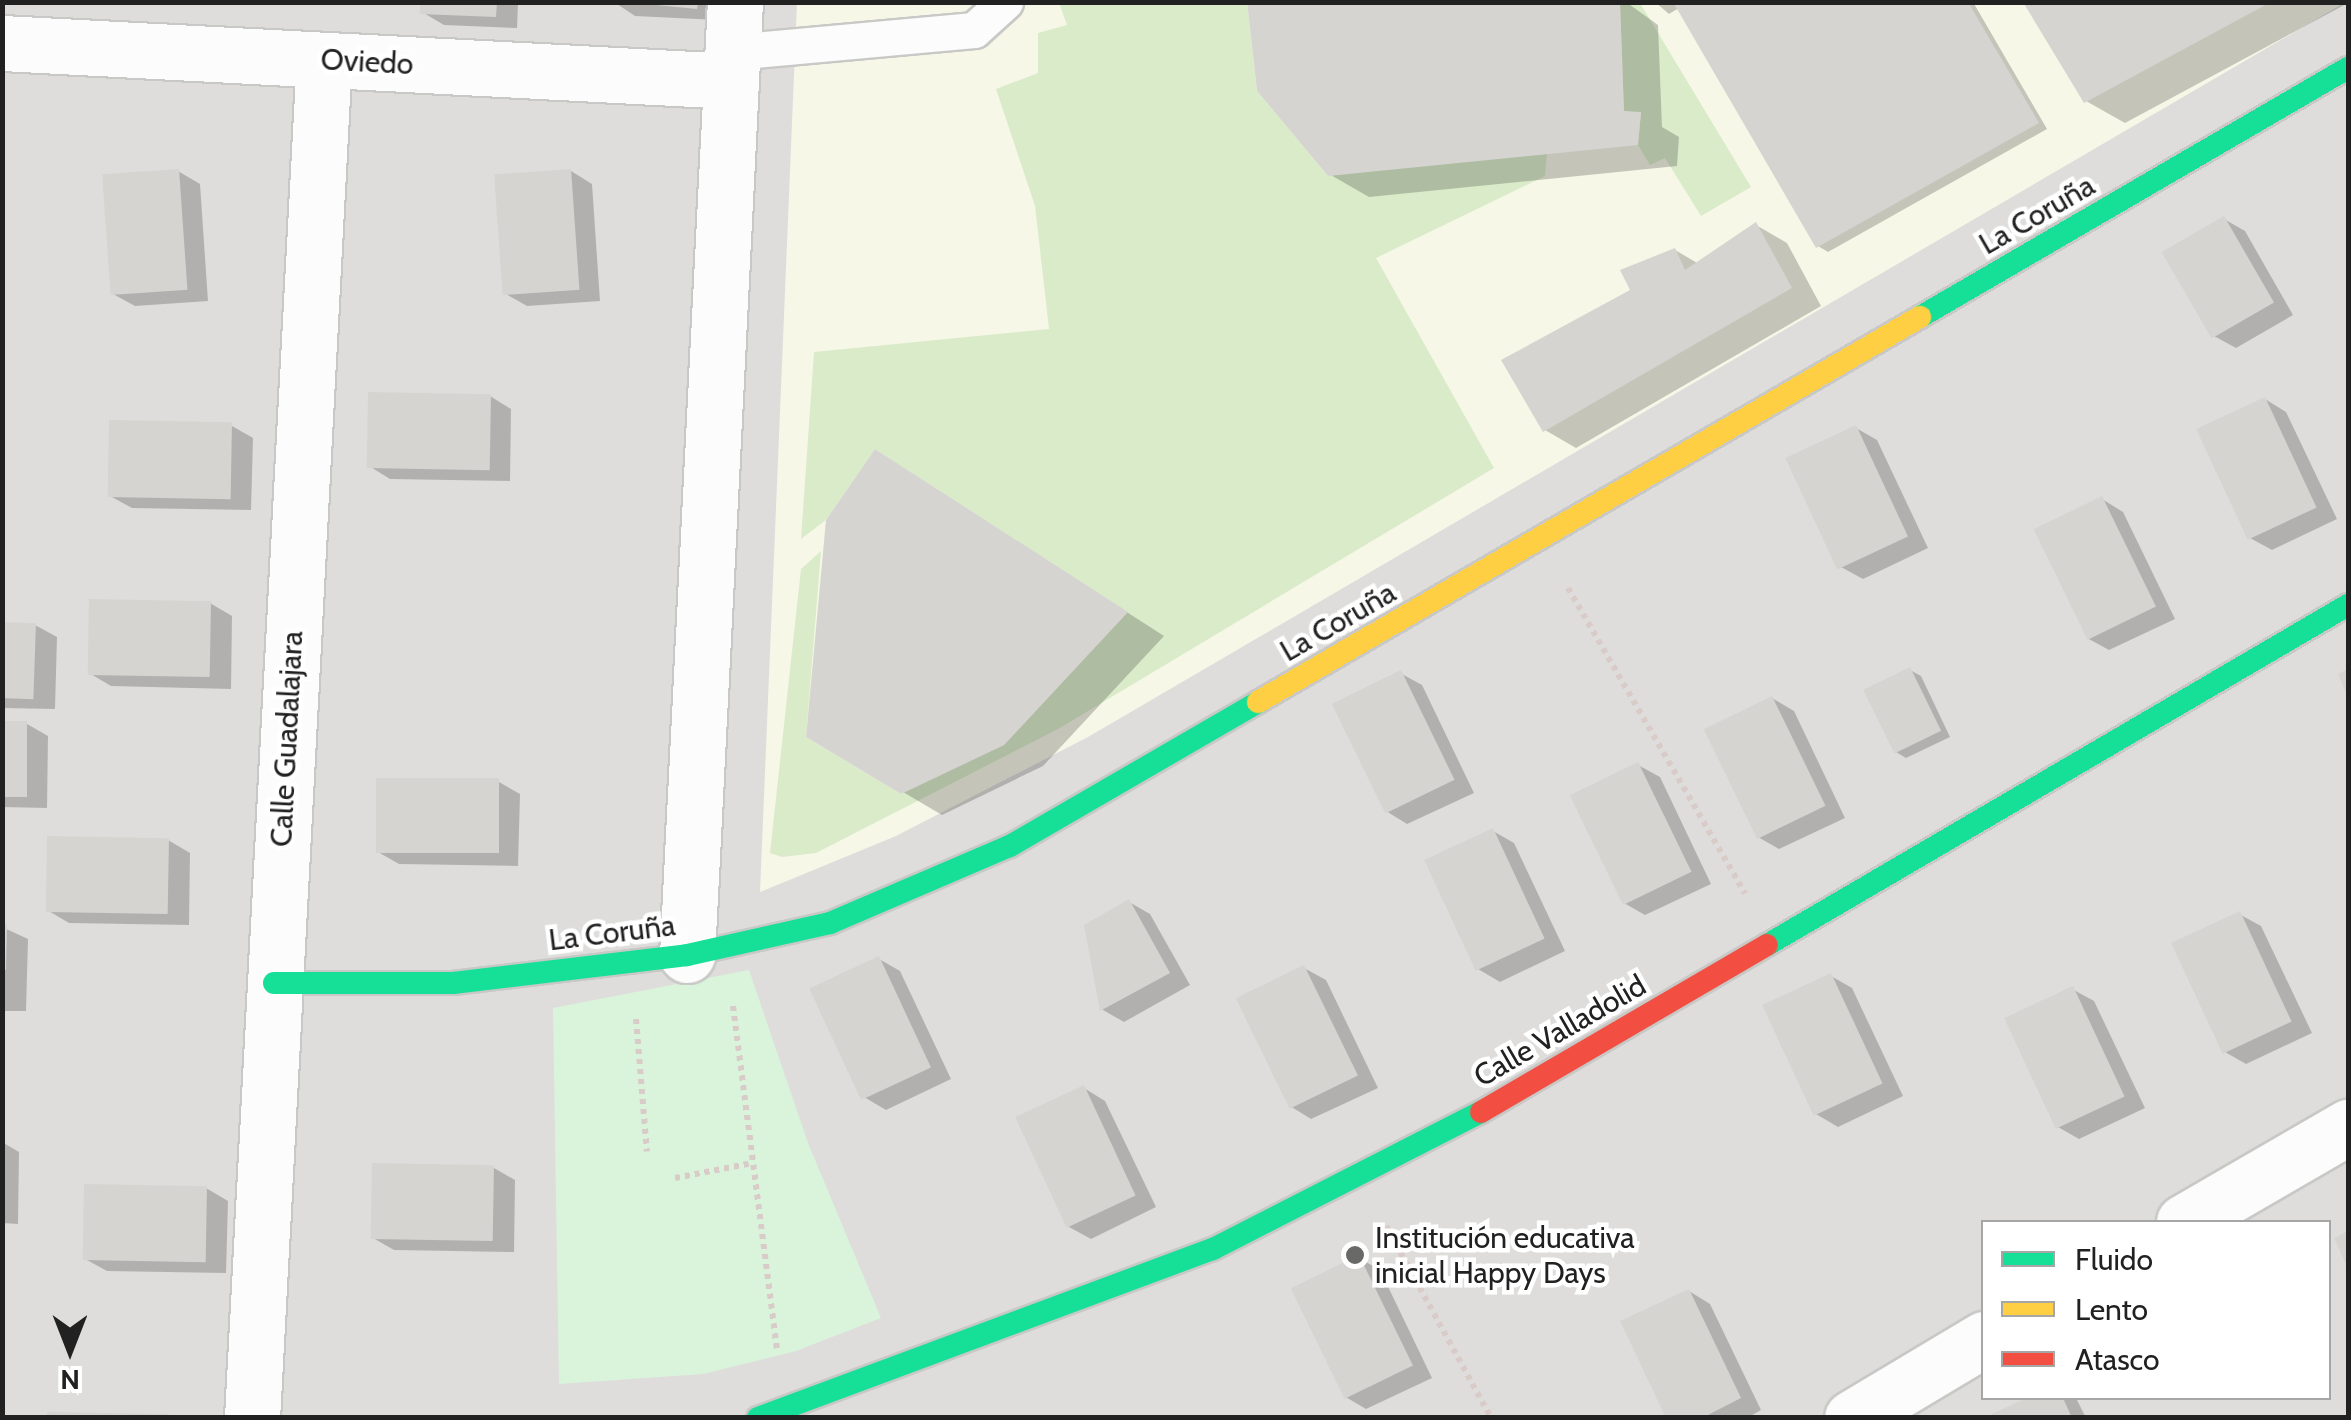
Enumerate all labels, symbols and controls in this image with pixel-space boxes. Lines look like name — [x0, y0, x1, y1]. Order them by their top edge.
street label: Oviedo — [320, 42, 414, 82]
street label: La Coruña — [1973, 168, 2101, 262]
street label: La Coruña — [1274, 575, 1402, 669]
street label: Calle Guadalajara — [263, 630, 311, 848]
street label: La Coruña — [547, 907, 677, 959]
street label: Calle Valladolid — [1468, 967, 1652, 1095]
place label: Institución educativa inicial Happy Days — [1375, 1220, 1635, 1290]
legend — [1981, 1220, 2331, 1400]
text: Fluido — [2075, 1241, 2153, 1278]
marker: Institución educativa inicial Happy Days — [1344, 1244, 1366, 1266]
text: Lento — [2075, 1291, 2148, 1328]
north arrow — [20, 1300, 120, 1400]
text: Atasco — [2075, 1341, 2160, 1378]
text: N — [60, 1363, 80, 1397]

